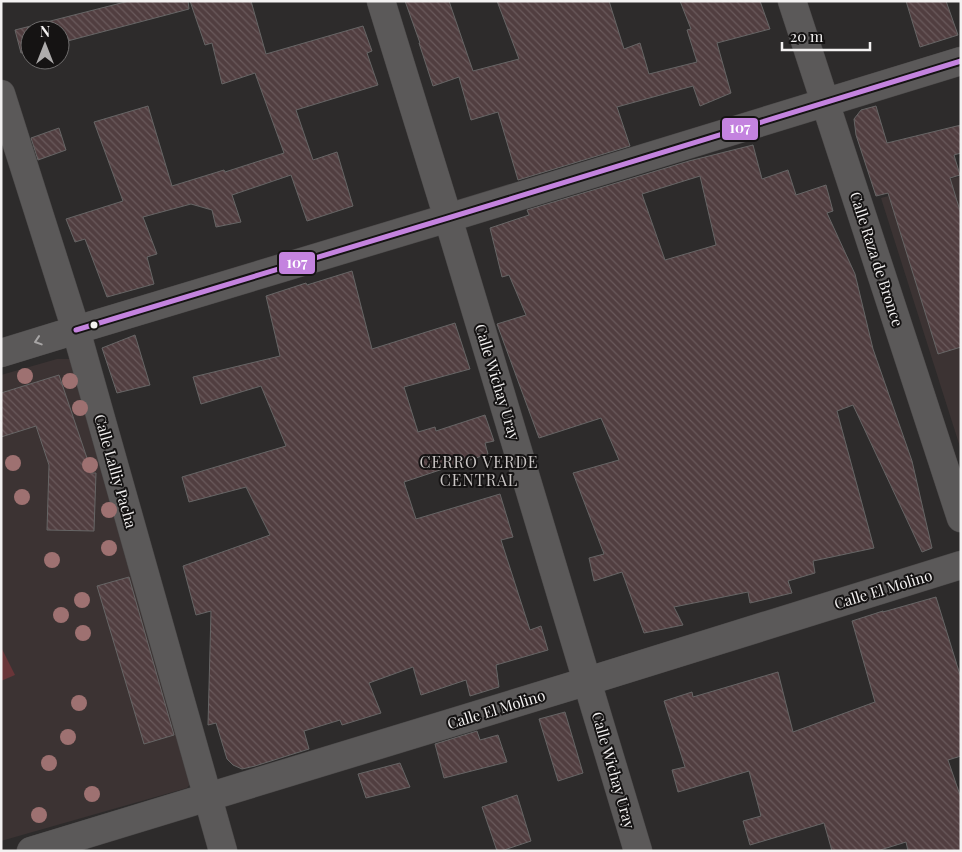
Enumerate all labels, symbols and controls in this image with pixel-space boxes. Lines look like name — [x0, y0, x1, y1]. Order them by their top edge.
north arrow — [20, 20, 70, 70]
scale bar — [782, 20, 870, 52]
text: N — [40, 22, 50, 41]
text: 20 m — [790, 26, 824, 46]
line badge: 107 — [721, 117, 759, 141]
text: 107 — [730, 118, 751, 137]
street label: Calle Raza de Bronce — [846, 189, 908, 329]
line badge: 107 — [278, 251, 316, 275]
text: 107 — [287, 253, 308, 272]
unlabelled marker — [89, 320, 99, 330]
street label: Calle Wichay Uray — [471, 321, 525, 443]
one-way arrow — [35, 336, 43, 346]
street label: Calle Lalliy Pacha — [90, 412, 142, 531]
district label: CERRO VERDE CENTRAL — [419, 451, 539, 490]
street label: Calle El Molino — [832, 565, 934, 613]
street label: Calle El Molino — [445, 685, 547, 733]
street label: Calle Wichay Uray — [588, 709, 640, 831]

